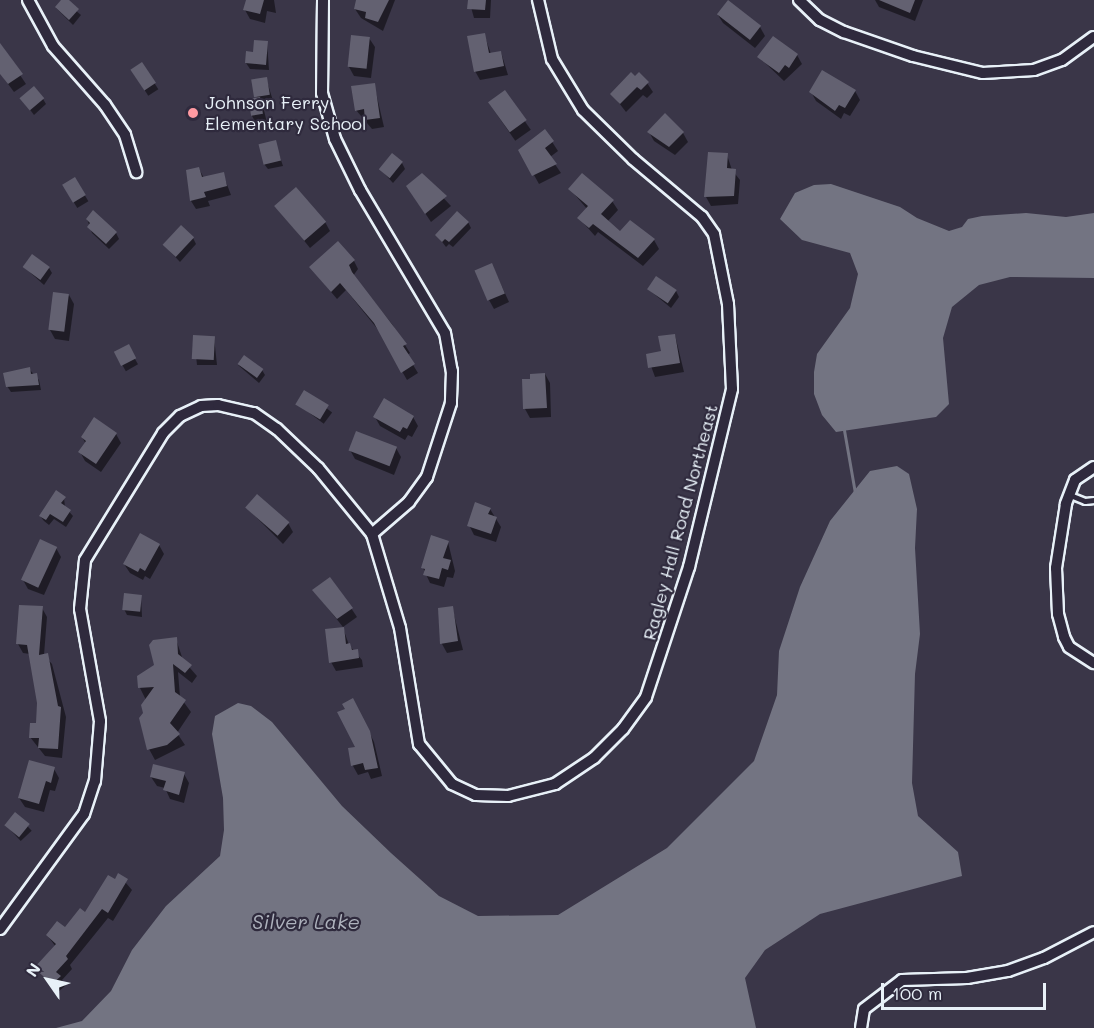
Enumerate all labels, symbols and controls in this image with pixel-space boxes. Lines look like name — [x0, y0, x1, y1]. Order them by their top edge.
place label: Johnson Ferry Elementary School — [205, 92, 366, 134]
marker: Johnson Ferry Elementary School — [186, 106, 200, 120]
street label: Ragley Hall Road Northeast — [638, 402, 722, 642]
water label: Silver Lake — [252, 909, 360, 933]
north arrow — [18, 950, 78, 1010]
text: N — [21, 959, 45, 981]
scale bar — [884, 971, 1049, 1009]
text: 100 m — [892, 981, 942, 1005]

